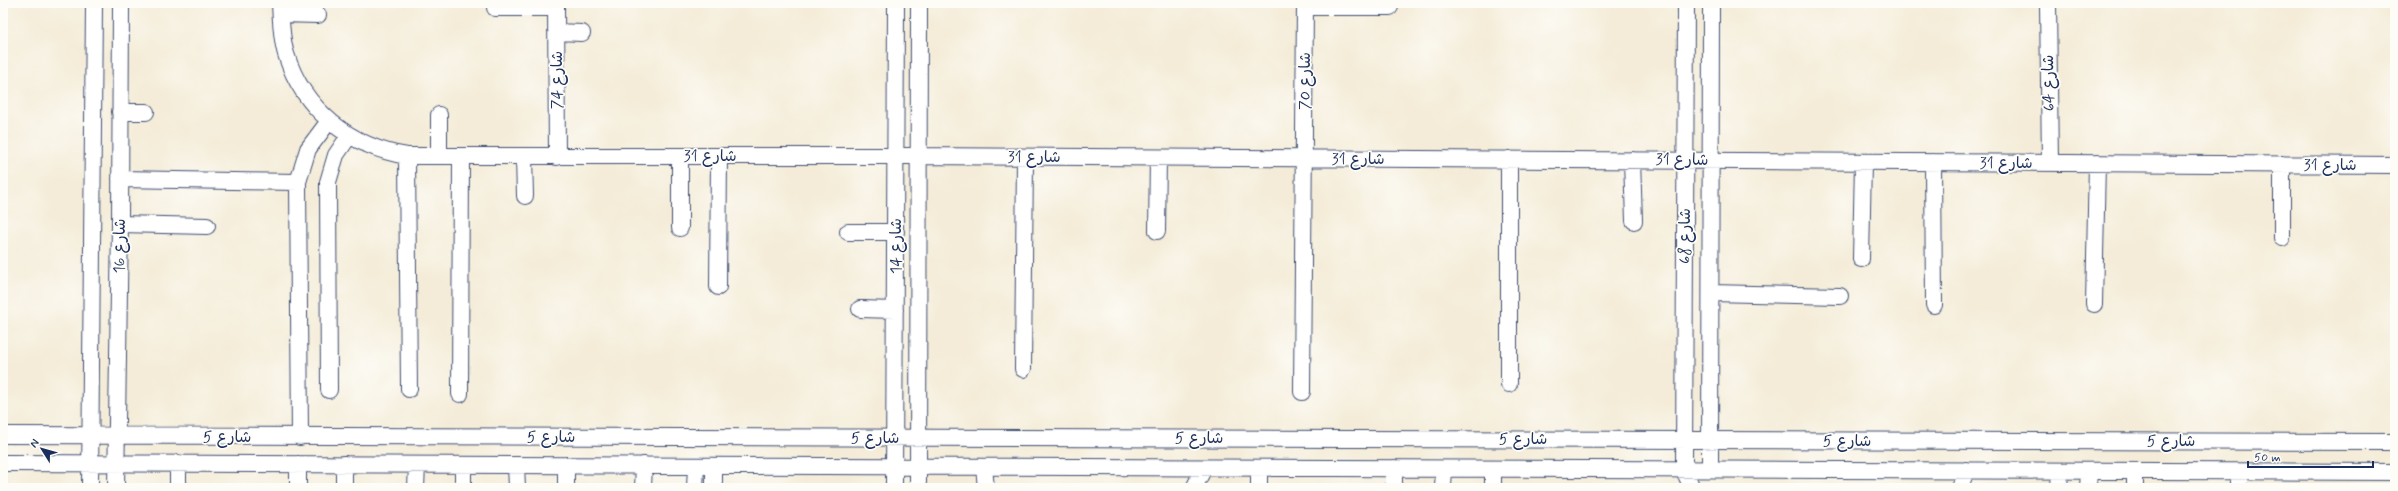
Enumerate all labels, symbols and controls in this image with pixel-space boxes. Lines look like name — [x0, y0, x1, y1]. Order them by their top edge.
street label: شارع 74 — [547, 51, 568, 109]
street label: شارع 70 — [1295, 52, 1316, 110]
street label: شارع 64 — [2038, 54, 2060, 112]
street label: شارع 31 — [683, 146, 737, 167]
street label: شارع 31 — [1007, 147, 1061, 168]
street label: شارع 31 — [1331, 149, 1385, 170]
street label: شارع 31 — [1655, 149, 1709, 171]
street label: شارع 31 — [1979, 153, 2033, 174]
street label: شارع 31 — [2303, 155, 2357, 176]
street label: شارع 68 — [1675, 208, 1696, 264]
street label: شارع 16 — [109, 218, 131, 274]
street label: شارع 14 — [886, 218, 907, 274]
street label: شارع 5 — [203, 427, 251, 448]
street label: شارع 5 — [527, 427, 575, 448]
street label: شارع 5 — [851, 428, 899, 449]
street label: شارع 5 — [1175, 428, 1223, 449]
north arrow — [22, 429, 62, 469]
street label: شارع 5 — [1499, 429, 1547, 450]
street label: شارع 5 — [1823, 431, 1871, 452]
street label: شارع 5 — [2147, 431, 2195, 452]
text: N — [27, 436, 43, 451]
scale bar — [2248, 443, 2373, 469]
text: 50 m — [2254, 450, 2281, 466]

